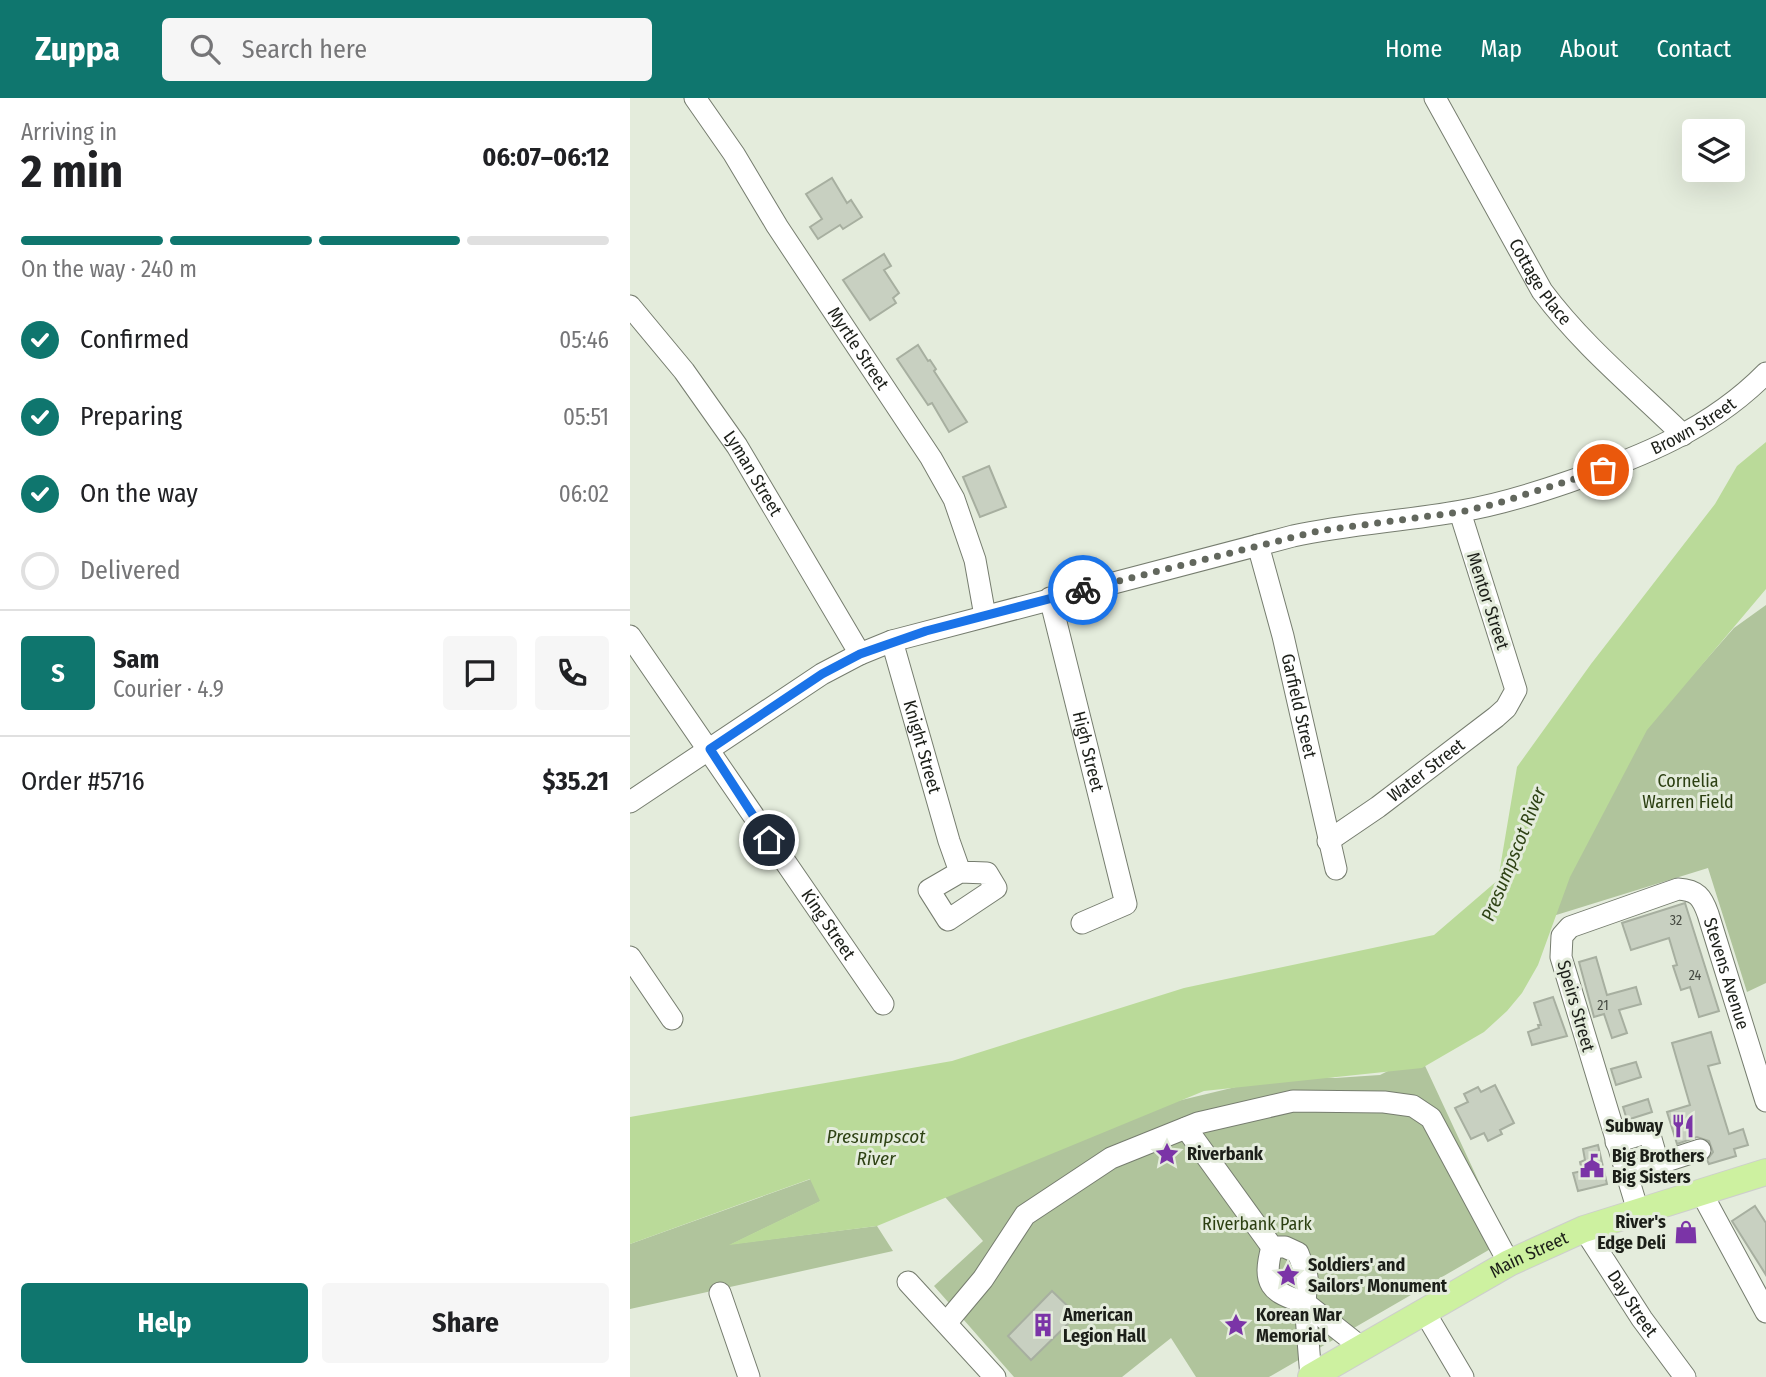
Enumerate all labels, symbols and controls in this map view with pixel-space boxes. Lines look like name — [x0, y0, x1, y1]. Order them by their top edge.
search box — [162, 18, 652, 81]
text: Zuppa — [35, 29, 120, 69]
icon: search — [186, 30, 224, 68]
text: Search here — [242, 34, 367, 65]
text: Home — [1385, 35, 1442, 63]
text: Map — [1480, 35, 1522, 63]
text: About — [1560, 35, 1618, 63]
text: Contact — [1656, 35, 1731, 63]
text: Arriving in — [21, 118, 117, 146]
map controls — [1682, 119, 1745, 182]
button: layers — [1682, 119, 1745, 182]
text: 06:07–06:12 — [482, 142, 609, 173]
text: 2 min — [21, 144, 123, 199]
street label: Cottage Place — [1504, 235, 1576, 330]
text: On the way · 240 m — [21, 255, 197, 283]
street label: Myrtle Street — [823, 303, 894, 394]
icon: check — [21, 321, 59, 359]
text: Confirmed — [80, 324, 190, 355]
text: 05:46 — [559, 326, 609, 354]
street label: Brown Street — [1647, 393, 1740, 460]
icon: check — [21, 398, 59, 436]
text: Preparing — [80, 401, 182, 432]
text: 05:51 — [563, 403, 609, 431]
street label: Lyman Street — [719, 426, 787, 520]
pin — [1573, 440, 1633, 500]
icon: bag — [1584, 451, 1622, 489]
icon: check — [21, 475, 59, 513]
text: On the way — [80, 478, 198, 509]
text: 06:02 — [559, 480, 609, 508]
street label: Mentor Street — [1462, 550, 1514, 653]
text: Delivered — [80, 555, 181, 586]
courier — [1048, 555, 1118, 625]
icon: bike — [1064, 571, 1102, 609]
button: chat — [443, 636, 517, 710]
button: phone — [535, 636, 609, 710]
text: Sam — [113, 644, 159, 675]
street label: Garfield Street — [1276, 651, 1321, 760]
text: S — [51, 658, 65, 689]
text: Courier · 4.9 — [113, 675, 224, 703]
street label: Knight Street — [898, 698, 946, 796]
street label: High Street — [1068, 709, 1109, 794]
street label: Water Street — [1383, 734, 1469, 807]
text: Order #5716 — [21, 766, 145, 797]
text: $35.21 — [542, 766, 609, 797]
park label: Cornelia Warren Field — [1642, 770, 1734, 813]
water label: Presumpscot River — [1476, 783, 1551, 924]
pin — [739, 810, 799, 870]
icon: home — [750, 821, 788, 859]
street label: King Street — [796, 885, 860, 964]
house number: 32 — [1670, 912, 1682, 929]
street label: Stevens Avenue — [1699, 915, 1754, 1032]
street label: Speirs Street — [1552, 958, 1600, 1054]
house number: 24 — [1689, 967, 1702, 984]
house number: 21 — [1597, 997, 1609, 1014]
restaurant icon: Subway — [1669, 1112, 1697, 1140]
place label: Subway — [1605, 1115, 1663, 1137]
water label: Presumpscot River — [827, 1125, 926, 1170]
place icon: Riverbank — [1153, 1140, 1181, 1168]
place label: Riverbank — [1187, 1143, 1264, 1165]
place label: Big Brothers Big Sisters — [1612, 1145, 1704, 1188]
public building icon: Big Brothers Big Sisters — [1578, 1152, 1606, 1180]
place label: River's Edge Deli — [1597, 1211, 1666, 1254]
park label: Riverbank Park — [1202, 1213, 1312, 1235]
shop icon: River's Edge Deli — [1672, 1218, 1700, 1246]
street label: Main Street — [1486, 1227, 1572, 1283]
place label: Soldiers' and Sailors' Monument — [1308, 1254, 1448, 1297]
place icon: Soldiers' and Sailors' Monument — [1274, 1261, 1302, 1289]
street label: Day Street — [1603, 1266, 1663, 1341]
button: Help — [21, 1283, 308, 1363]
button: Share — [322, 1283, 609, 1363]
place label: American Legion Hall — [1062, 1304, 1146, 1347]
place label: Korean War Memorial — [1256, 1304, 1342, 1347]
building icon: American Legion Hall — [1029, 1311, 1057, 1339]
place icon: Korean War Memorial — [1222, 1311, 1250, 1339]

